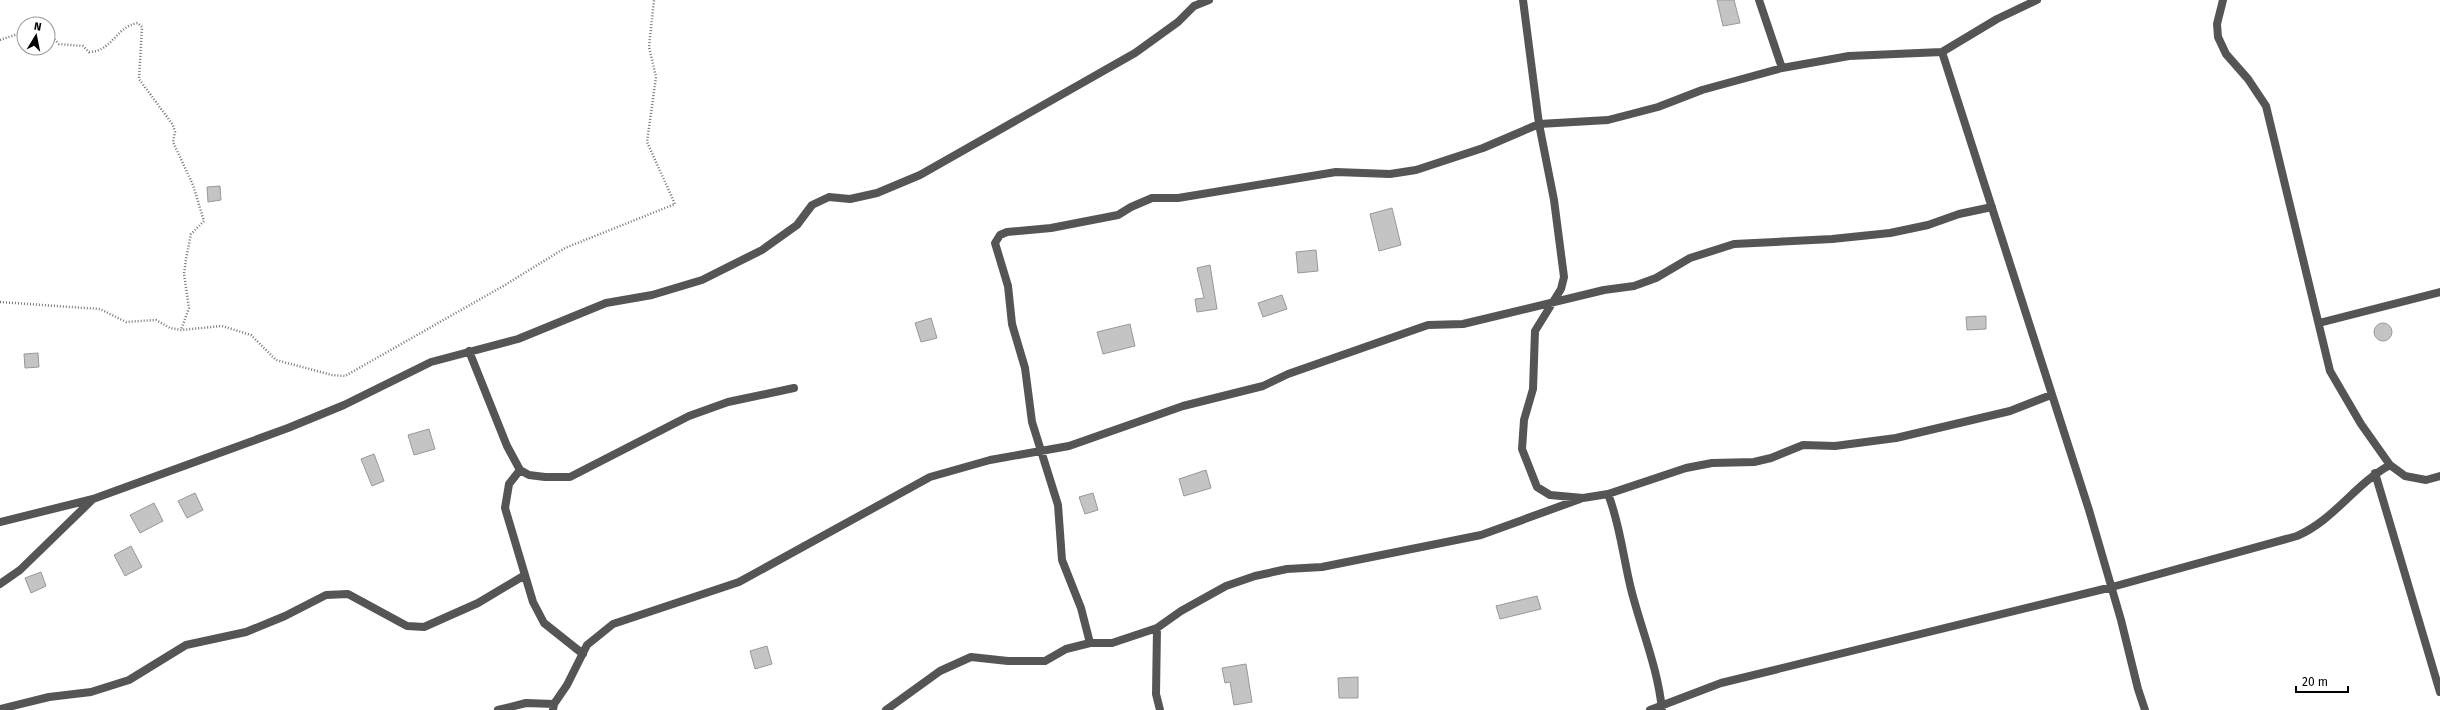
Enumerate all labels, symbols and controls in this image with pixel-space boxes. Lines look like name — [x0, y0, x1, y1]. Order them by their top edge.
north arrow — [16, 16, 56, 56]
text: N — [33, 20, 42, 34]
scale bar — [2296, 668, 2348, 694]
text: 20 m — [2302, 675, 2328, 689]

